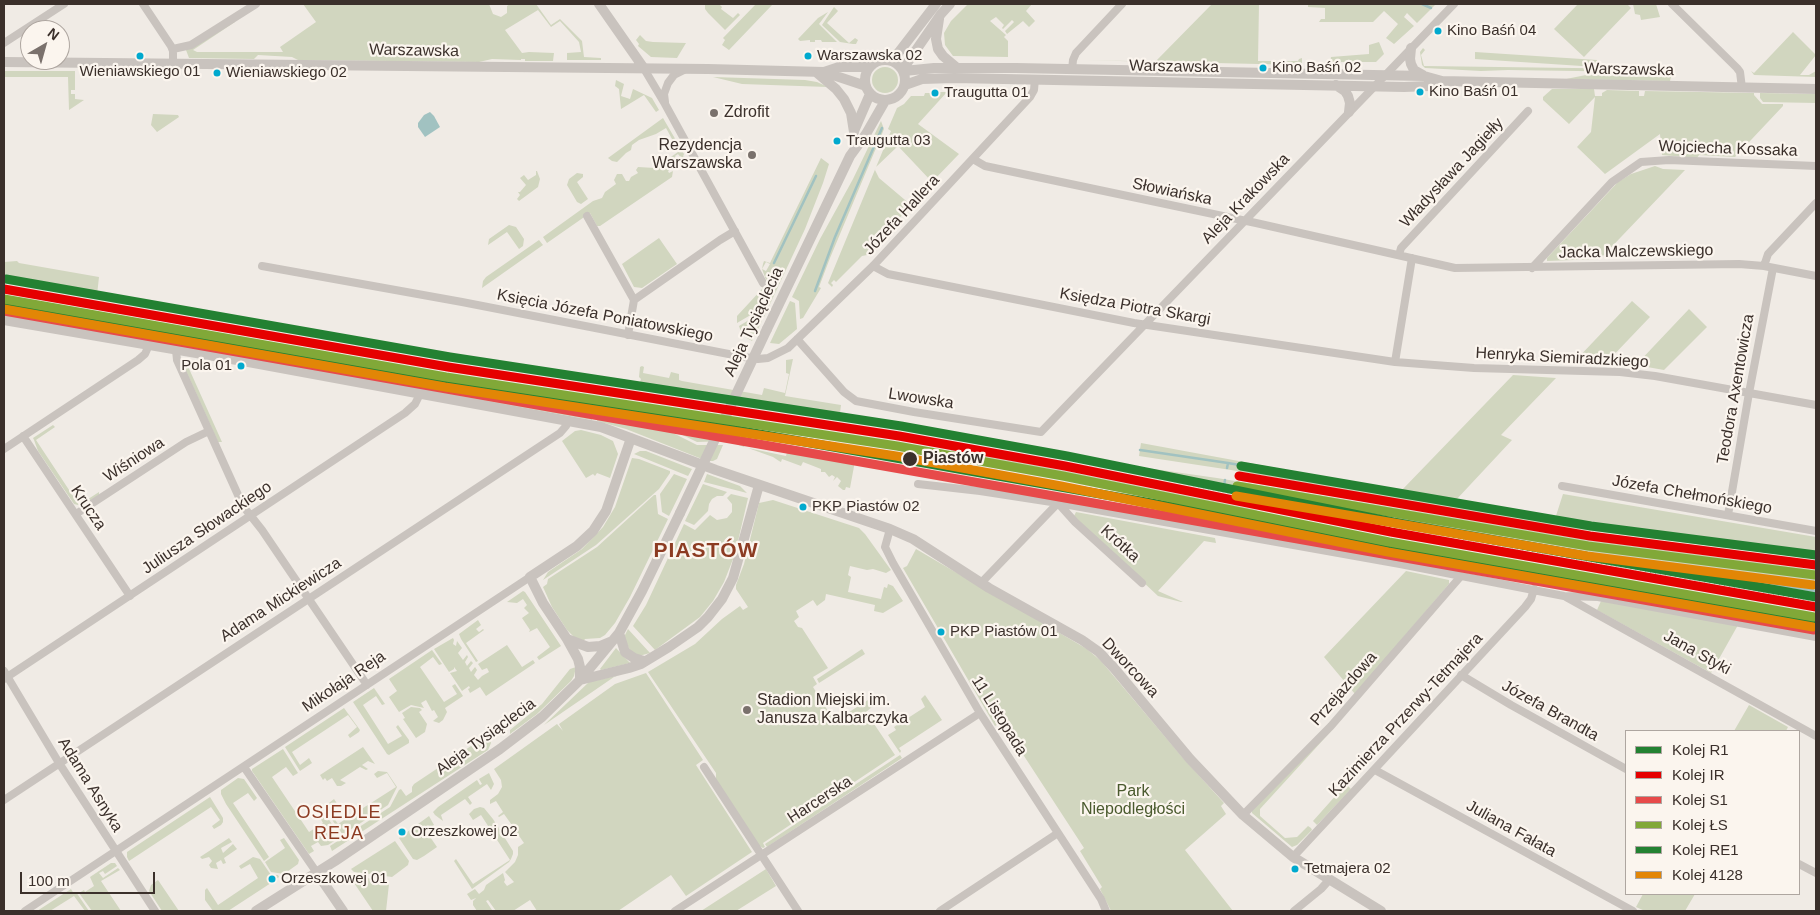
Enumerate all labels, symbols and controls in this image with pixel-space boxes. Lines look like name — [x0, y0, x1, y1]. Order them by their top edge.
north arrow — [20, 20, 70, 70]
place label: Kino Baśń 04 — [1447, 22, 1536, 40]
text: N — [45, 25, 63, 43]
marker: Kino Baśń 04 — [1433, 26, 1443, 36]
street label: Warszawska — [369, 41, 459, 61]
place label: Warszawska 02 — [817, 47, 922, 65]
marker: Wieniawskiego 01 — [135, 51, 145, 61]
marker: Warszawska 02 — [803, 51, 813, 61]
street label: Warszawska — [1129, 57, 1219, 77]
place label: Kino Baśń 02 — [1272, 59, 1361, 77]
street label: Warszawska — [1584, 60, 1674, 80]
place label: Wieniawskiego 01 — [80, 63, 200, 81]
marker: Kino Baśń 02 — [1258, 63, 1268, 73]
place label: Wieniawskiego 02 — [226, 64, 347, 82]
marker: Wieniawskiego 02 — [212, 68, 222, 78]
place label: Kino Baśń 01 — [1429, 83, 1518, 101]
place label: Traugutta 01 — [944, 84, 1028, 102]
marker: Kino Baśń 01 — [1415, 87, 1425, 97]
marker: Traugutta 01 — [930, 88, 940, 98]
place label: Zdrofit — [724, 103, 769, 123]
marker: Zdrofit — [708, 107, 720, 119]
street label: Władysława Jagiełły — [1396, 114, 1508, 232]
place label: Traugutta 03 — [846, 132, 930, 150]
place label: Rezydencja Warszawska — [652, 136, 742, 174]
marker: Traugutta 03 — [832, 136, 842, 146]
street label: Wojciecha Kossaka — [1658, 137, 1798, 161]
marker: Rezydencja Warszawska — [746, 149, 758, 161]
street label: Aleja Krakowska — [1198, 150, 1294, 248]
street label: Józefa Hallera — [860, 171, 944, 259]
street label: Słowiańska — [1130, 174, 1214, 210]
street label: Jacka Malczewskiego — [1558, 241, 1714, 263]
street label: Aleja Tysiąclecia — [720, 264, 788, 380]
street label: Księdza Piotra Skargi — [1058, 284, 1212, 330]
street label: Księcia Józefa Poniatowskiego — [495, 286, 715, 346]
street label: Teodora Axentowicza — [1713, 312, 1759, 466]
street label: Henryka Siemiradzkiego — [1475, 344, 1649, 372]
place label: Pola 01 — [181, 357, 232, 375]
marker: Pola 01 — [236, 361, 246, 371]
street label: Lwowska — [887, 384, 955, 414]
street label: Wiśniowa — [100, 433, 168, 487]
place label: Piastów — [923, 449, 983, 469]
marker: Piastów — [901, 450, 919, 468]
street label: Józefa Chełmońskiego — [1611, 471, 1773, 519]
street label: Juliusza Słowackiego — [139, 478, 275, 578]
street label: Krucza — [66, 482, 110, 534]
place label: PKP Piastów 02 — [812, 498, 920, 516]
marker: PKP Piastów 02 — [798, 502, 808, 512]
street label: Krótka — [1096, 521, 1144, 567]
district label: PIASTÓW — [653, 538, 759, 564]
street label: Adama Mickiewicza — [217, 554, 345, 646]
place label: PKP Piastów 01 — [950, 623, 1058, 641]
marker: PKP Piastów 01 — [936, 627, 946, 637]
street label: Jana Styki — [1660, 627, 1734, 679]
street label: Kazimierza Przerwy-Tetmajera — [1325, 629, 1487, 801]
street label: Dworcowa — [1098, 634, 1162, 702]
street label: Mikołaja Reja — [299, 647, 389, 717]
street label: Przejazdowa — [1307, 648, 1381, 730]
street label: 11 Listopada — [967, 673, 1031, 759]
street label: Józefa Brandta — [1498, 677, 1602, 745]
place label: Stadion Miejski im. Janusza Kalbarczyka — [757, 691, 908, 729]
street label: Aleja Tysiąclecia — [433, 694, 539, 780]
marker: Stadion Miejski im. Janusza Kalbarczyka — [741, 704, 753, 716]
legend — [1625, 730, 1800, 895]
street label: Adama Asnyka — [53, 734, 127, 836]
text: Kolej R1 — [1672, 741, 1729, 758]
text: Kolej IR — [1672, 766, 1725, 783]
street label: Harcerska — [784, 772, 856, 828]
park label: Park Niepodległości — [1081, 782, 1185, 820]
text: Kolej S1 — [1672, 791, 1728, 808]
street label: Juliana Fałata — [1463, 796, 1559, 862]
district label: OSIEDLE REJA — [296, 802, 382, 844]
text: Kolej ŁS — [1672, 816, 1728, 833]
place label: Orzeszkowej 02 — [411, 823, 518, 841]
marker: Orzeszkowej 02 — [397, 827, 407, 837]
text: Kolej RE1 — [1672, 841, 1739, 858]
place label: Tetmajera 02 — [1304, 860, 1391, 878]
scale bar — [22, 862, 158, 894]
marker: Tetmajera 02 — [1290, 864, 1300, 874]
text: Kolej 4128 — [1672, 866, 1743, 883]
place label: Orzeszkowej 01 — [281, 870, 388, 888]
text: 100 m — [28, 872, 70, 889]
marker: Orzeszkowej 01 — [267, 874, 277, 884]

